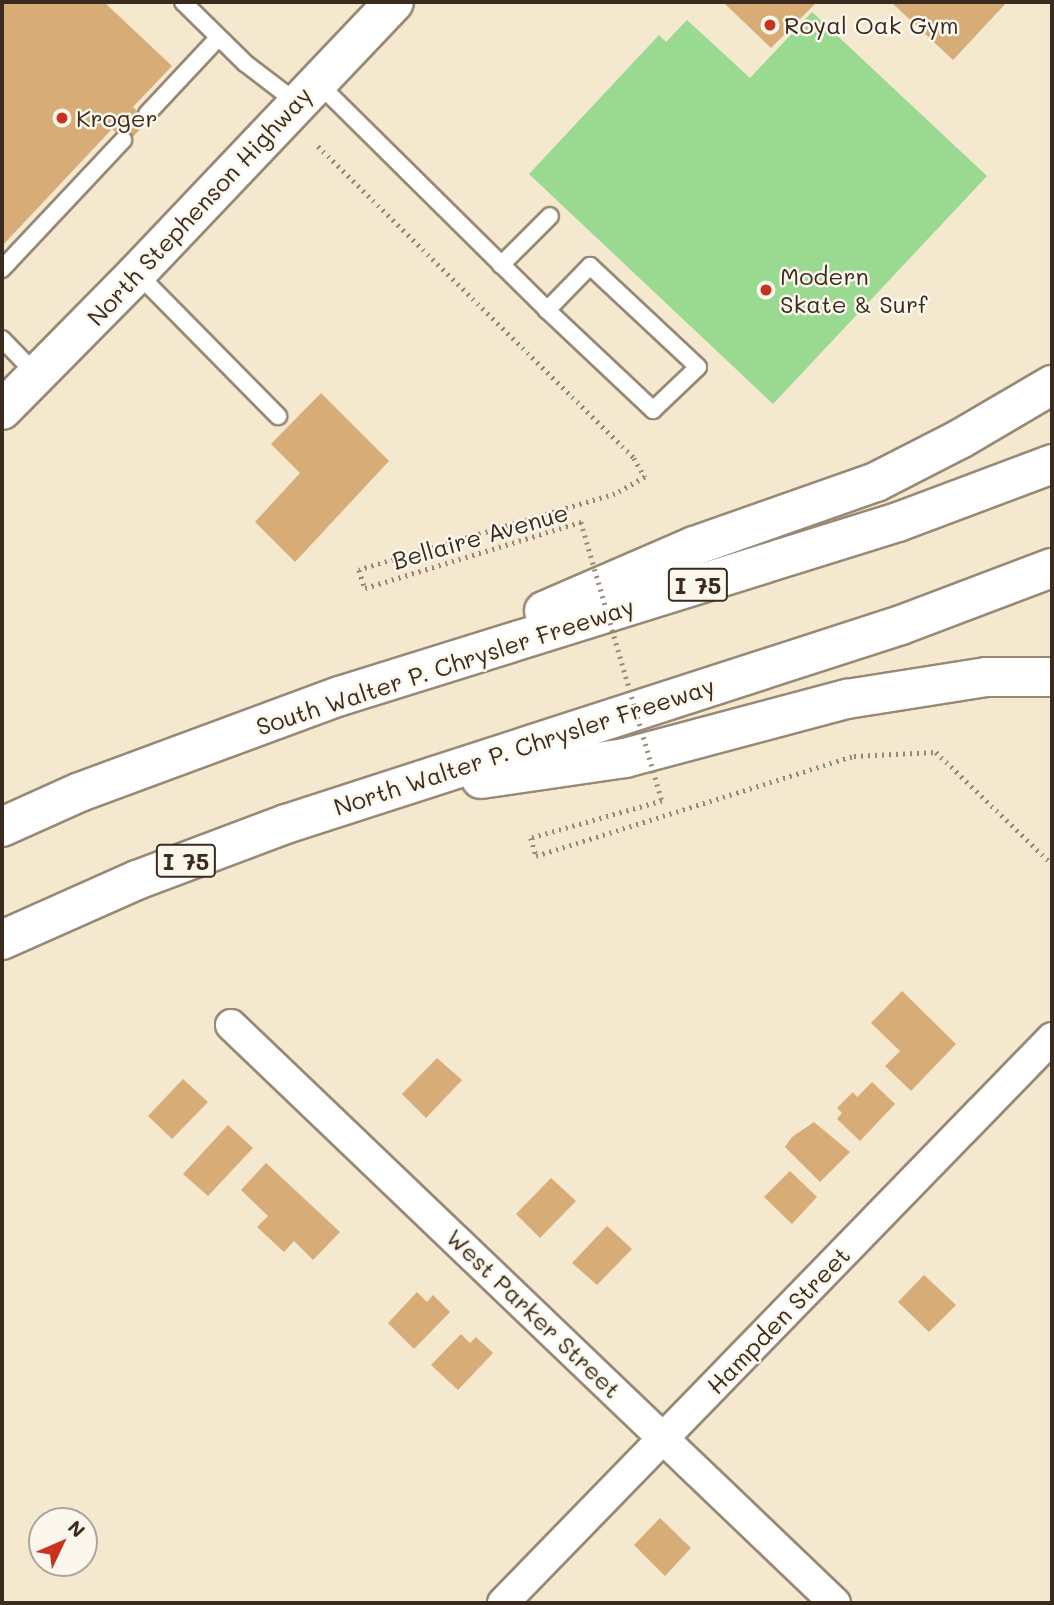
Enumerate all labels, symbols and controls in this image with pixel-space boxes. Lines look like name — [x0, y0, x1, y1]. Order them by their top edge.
place label: Royal Oak Gym — [784, 11, 959, 39]
marker: Royal Oak Gym — [762, 17, 778, 33]
street label: North Stephenson Highway — [81, 81, 317, 331]
place label: Kroger — [76, 104, 158, 132]
marker: Kroger — [54, 110, 70, 126]
place label: Modern Skate & Surf — [780, 262, 927, 318]
marker: Modern Skate & Surf — [758, 282, 774, 298]
street label: Bellaire Avenue — [389, 497, 571, 575]
road number: I 75 — [666, 566, 730, 604]
street label: South Walter P. Chrysler Freeway — [252, 591, 638, 741]
street label: North Walter P. Chrysler Freeway — [330, 671, 718, 821]
road number: I 75 — [154, 842, 218, 880]
street label: West Parker Street — [441, 1222, 627, 1404]
street label: Hampden Street — [700, 1240, 856, 1400]
north arrow — [28, 1507, 98, 1577]
text: N — [63, 1515, 91, 1542]

